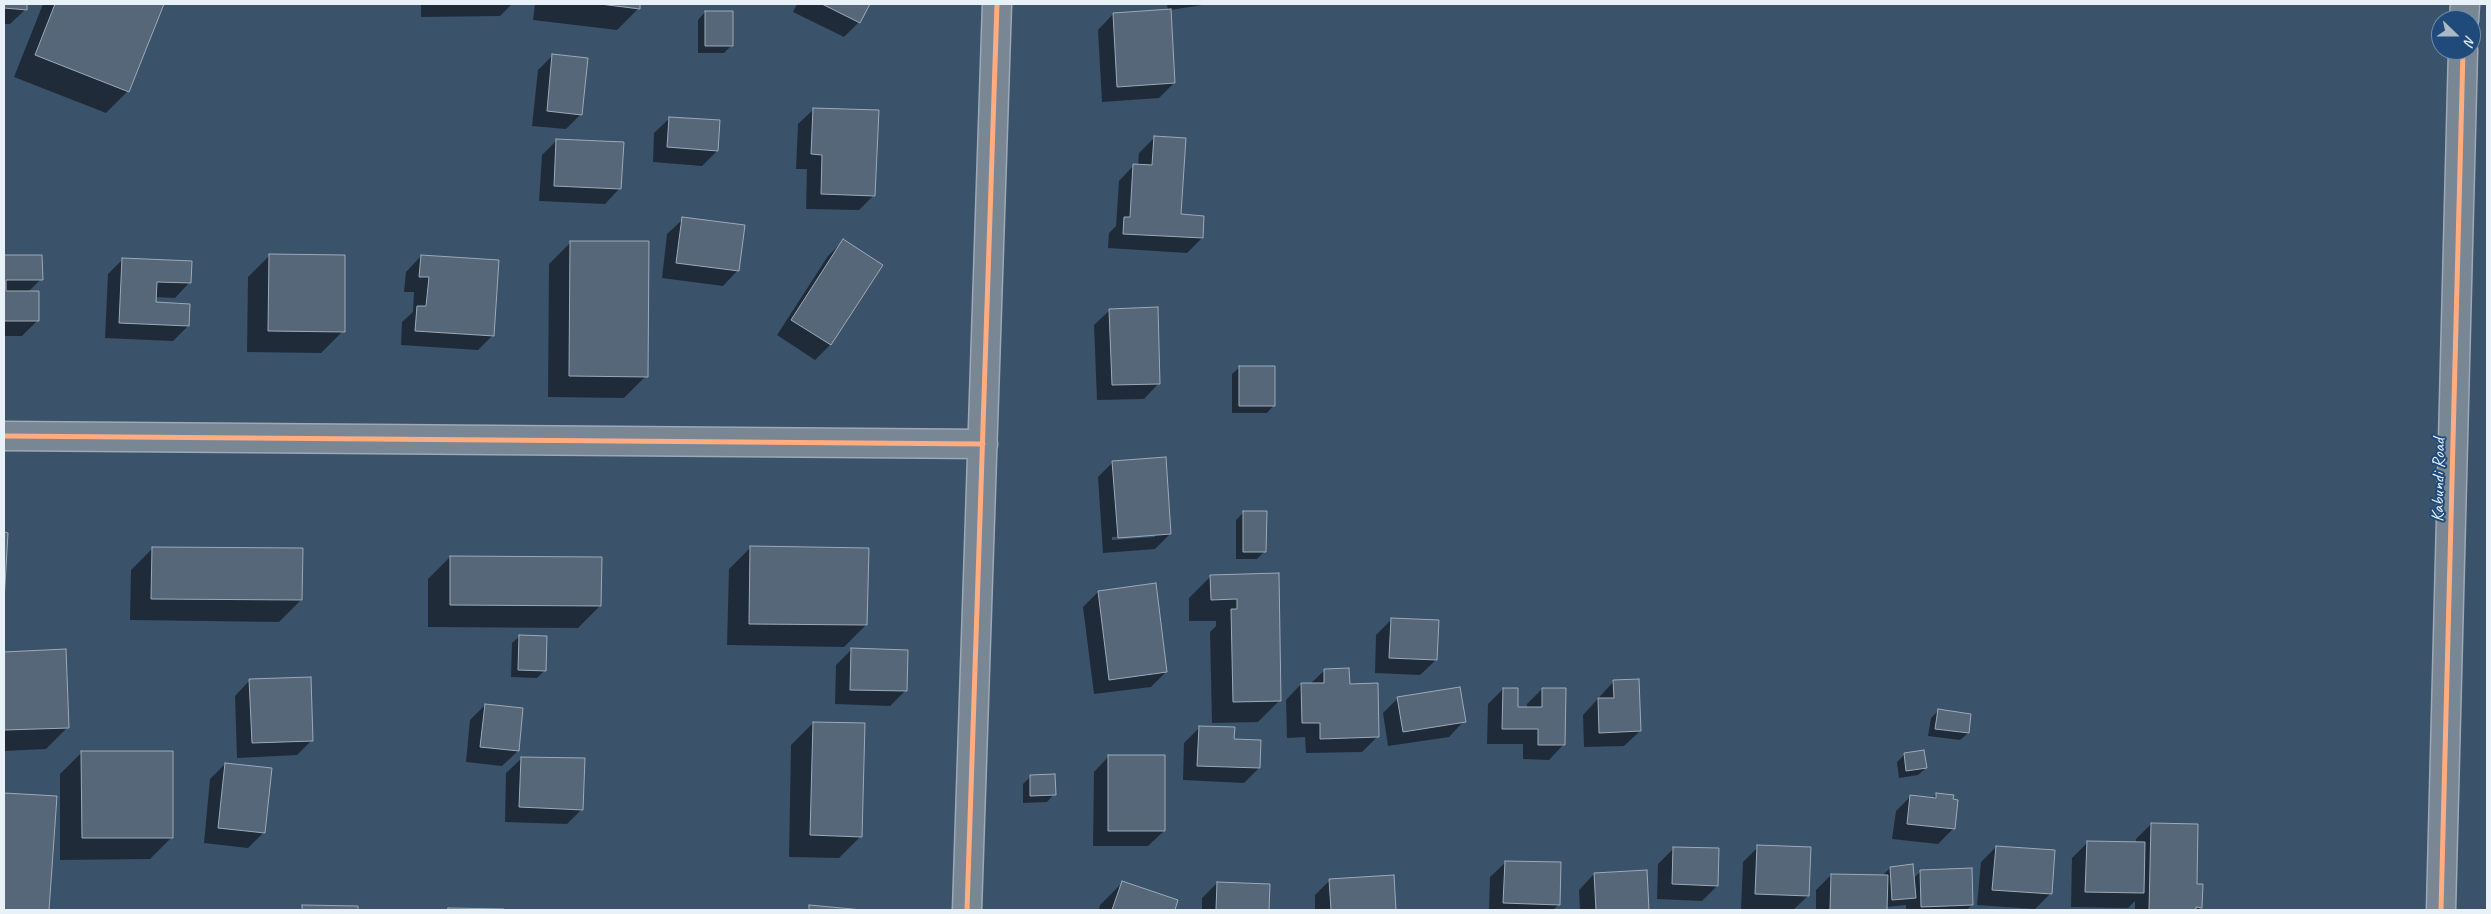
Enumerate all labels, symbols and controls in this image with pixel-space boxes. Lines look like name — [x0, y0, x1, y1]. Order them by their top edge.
north arrow — [2431, 10, 2481, 60]
text: N — [2460, 33, 2479, 48]
street label: Kabundi Road — [2427, 438, 2451, 522]

